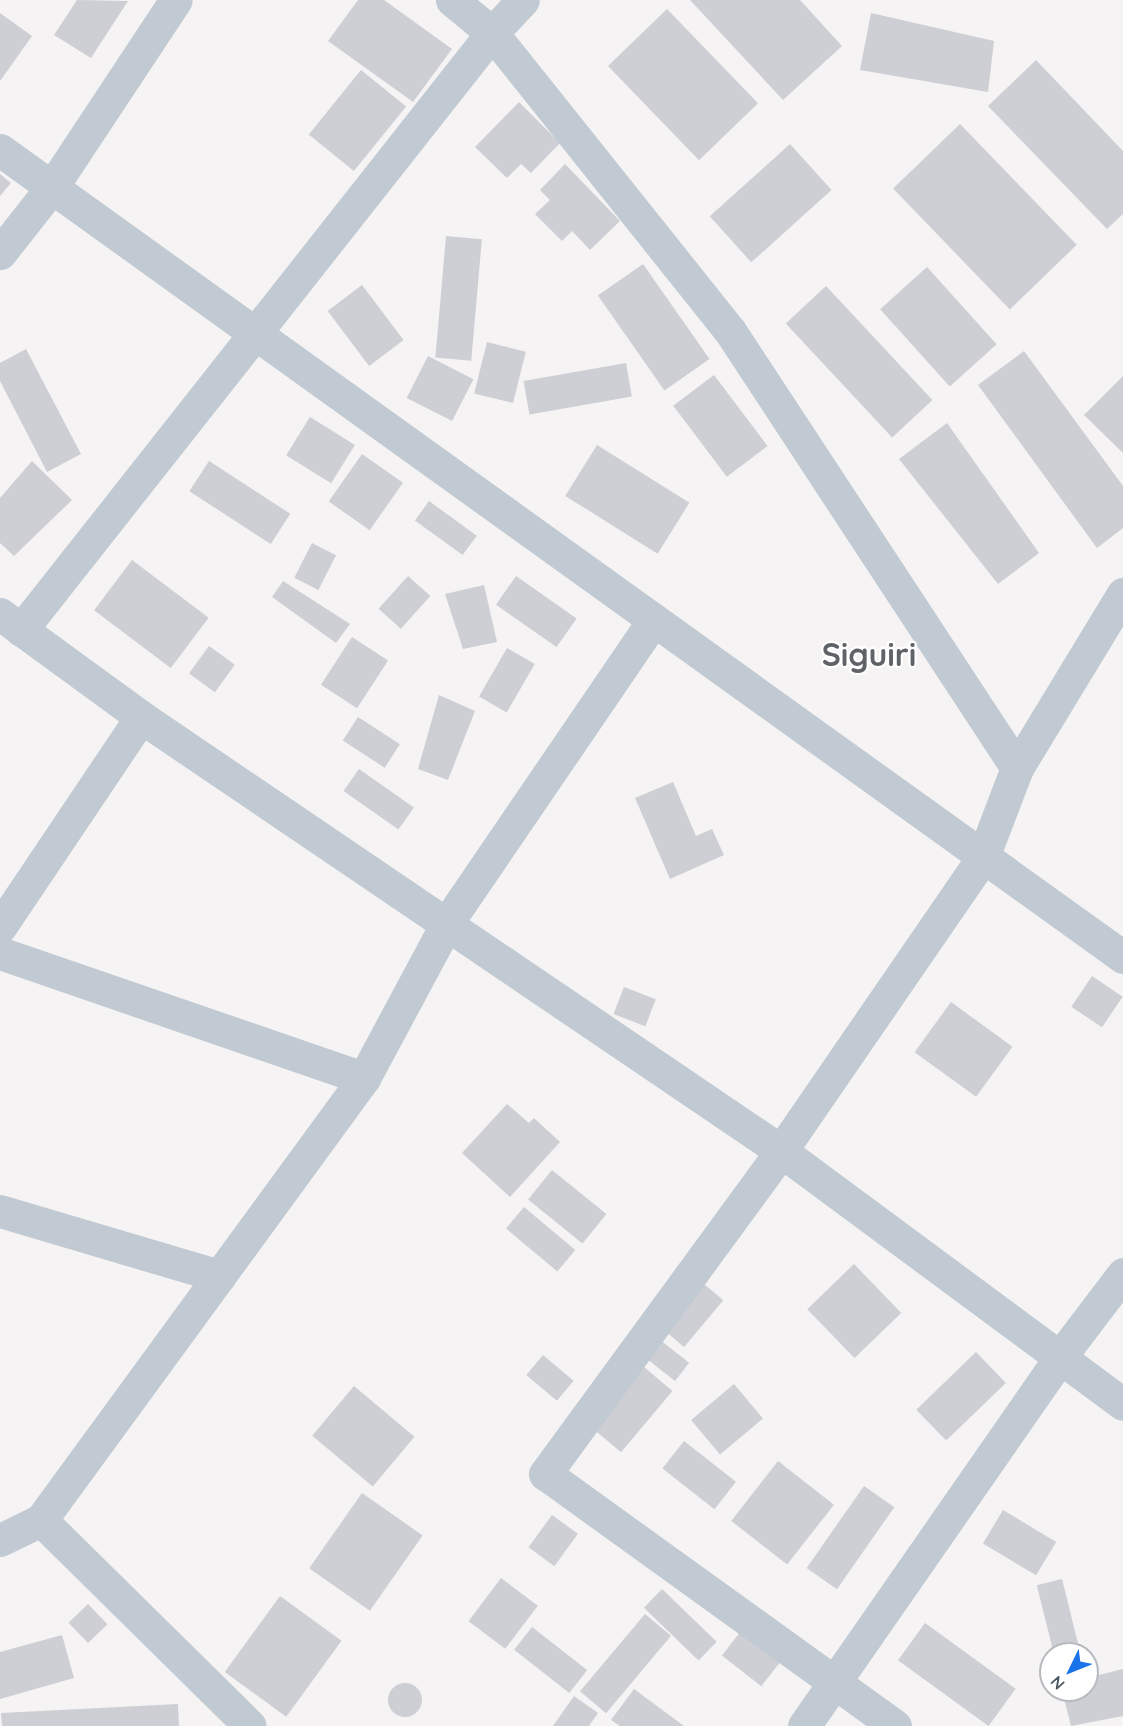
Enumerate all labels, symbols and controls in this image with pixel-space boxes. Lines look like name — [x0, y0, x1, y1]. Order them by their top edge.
district label: Siguiri — [822, 635, 916, 673]
north arrow — [1039, 1642, 1099, 1702]
text: N — [1046, 1672, 1069, 1694]

